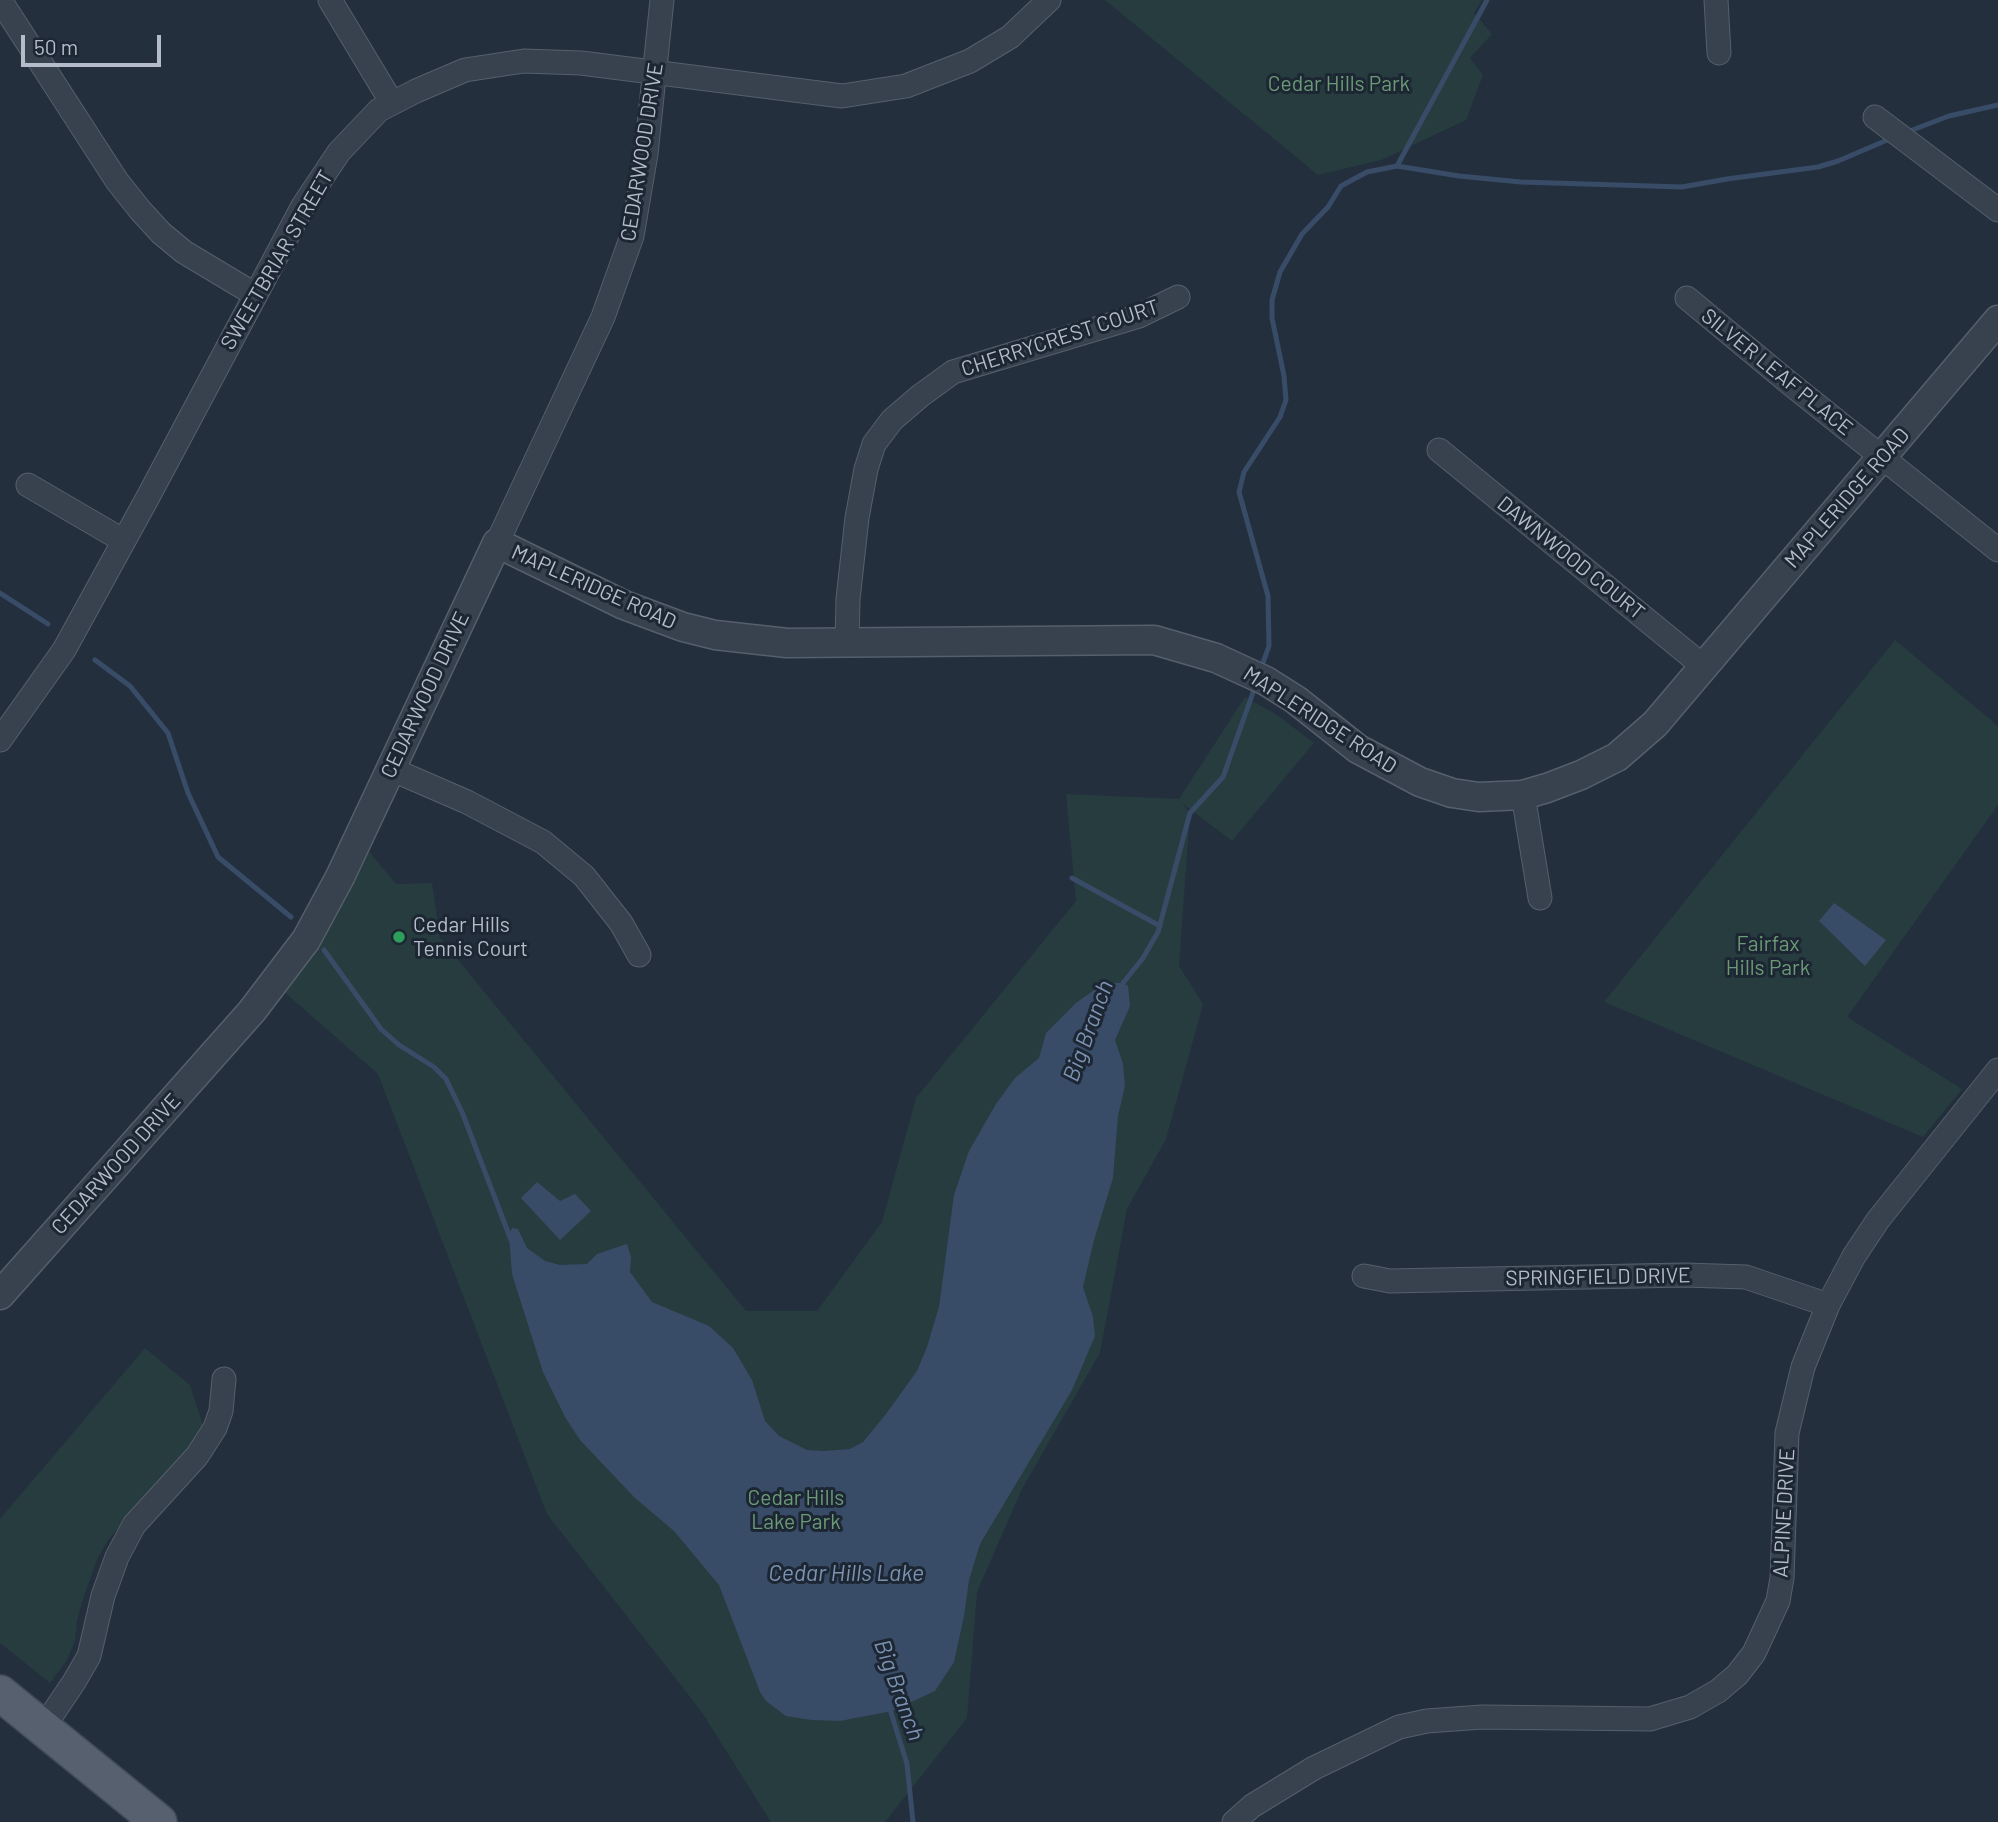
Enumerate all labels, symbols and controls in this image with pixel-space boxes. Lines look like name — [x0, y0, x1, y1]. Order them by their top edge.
scale bar — [24, 21, 164, 65]
text: 50 m — [34, 34, 78, 59]
street label: CEDARWOOD DRIVE — [615, 61, 669, 243]
park label: Cedar Hills Park — [1268, 71, 1410, 97]
street label: SWEETBRIAR STREET — [215, 166, 339, 354]
street label: CHERRYCREST COURT — [958, 294, 1162, 382]
street label: SILVER LEAF PLACE — [1696, 303, 1858, 441]
street label: MAPLERIDGE ROAD — [1779, 423, 1915, 573]
street label: DAWNWOOD COURT — [1492, 491, 1650, 625]
street label: MAPLERIDGE ROAD — [508, 539, 680, 635]
street label: CEDARWOOD DRIVE — [375, 608, 475, 782]
street label: MAPLERIDGE ROAD — [1239, 661, 1401, 779]
place label: Cedar Hills Tennis Court — [413, 912, 528, 962]
marker: Cedar Hills Tennis Court — [391, 929, 407, 945]
park label: Fairfax Hills Park — [1726, 931, 1810, 981]
water label: Big Branch — [1057, 977, 1119, 1085]
street label: CEDARWOOD DRIVE — [46, 1088, 186, 1240]
street label: SPRINGFIELD DRIVE — [1505, 1263, 1691, 1291]
street label: ALPINE DRIVE — [1768, 1448, 1800, 1578]
park label: Cedar Hills Lake Park — [748, 1485, 844, 1535]
water label: Cedar Hills Lake — [768, 1559, 924, 1587]
water label: Big Branch — [868, 1636, 930, 1744]

